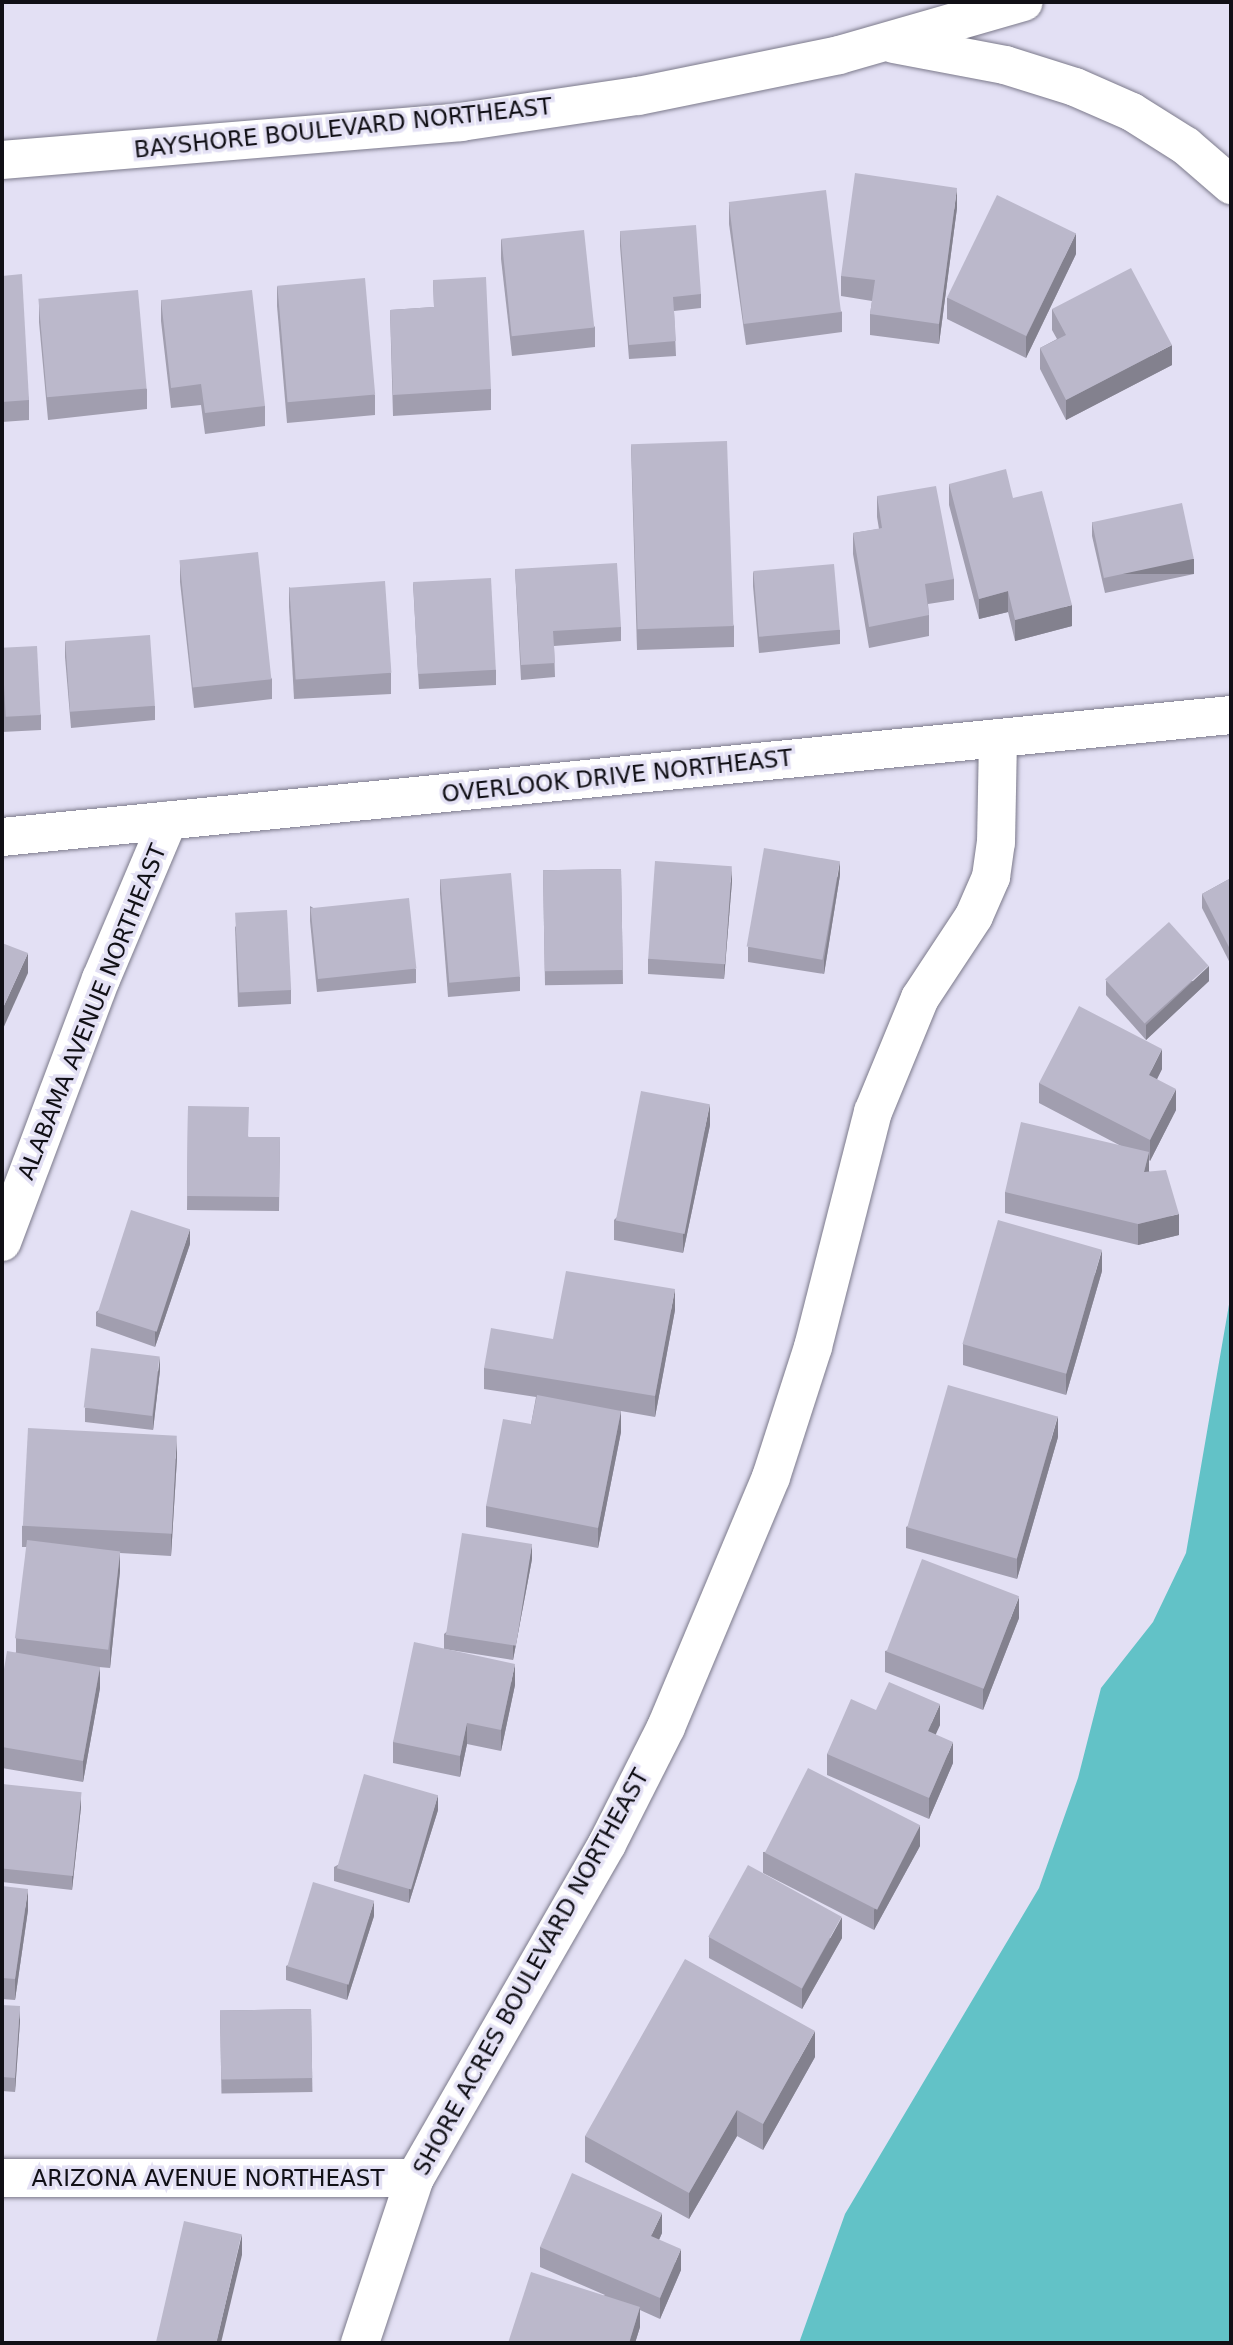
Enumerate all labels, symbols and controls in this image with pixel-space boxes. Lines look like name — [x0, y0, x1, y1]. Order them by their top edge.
street label: BAYSHORE BOULEVARD NORTHEAST — [133, 92, 553, 164]
street label: OVERLOOK DRIVE NORTHEAST — [440, 744, 794, 808]
street label: ALABAMA AVENUE NORTHEAST — [12, 840, 172, 1184]
street label: SHORE ACRES BOULEVARD NORTHEAST — [407, 1764, 655, 2180]
street label: ARIZONA AVENUE NORTHEAST — [32, 2164, 384, 2192]

